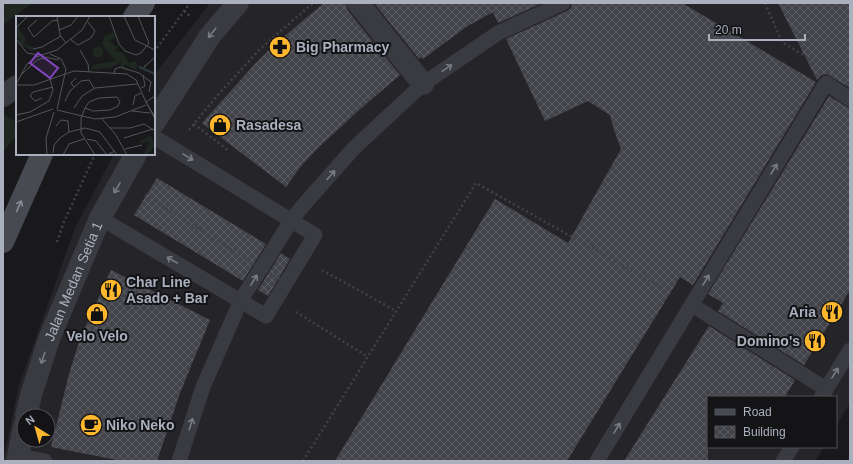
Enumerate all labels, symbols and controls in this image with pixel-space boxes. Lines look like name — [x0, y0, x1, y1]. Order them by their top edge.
inset map — [16, 16, 155, 155]
scale bar — [709, 16, 805, 42]
text: 20 m — [715, 23, 742, 37]
one-way arrow — [208, 27, 217, 38]
pharmacy icon: Big Pharmacy — [267, 34, 293, 60]
place label: Big Pharmacy — [296, 39, 390, 55]
one-way arrow — [441, 64, 452, 72]
shop icon: Rasadesa — [207, 112, 233, 138]
place label: Rasadesa — [236, 117, 302, 133]
one-way arrow — [182, 154, 194, 162]
one-way arrow — [770, 163, 778, 175]
one-way arrow — [326, 170, 335, 180]
one-way arrow — [113, 182, 121, 194]
one-way arrow — [16, 201, 23, 213]
street label: Jalan Medan Setia 1 — [41, 219, 106, 343]
one-way arrow — [167, 256, 179, 264]
place label: Char Line Asado + Bar — [126, 274, 209, 306]
one-way arrow — [250, 274, 259, 285]
one-way arrow — [703, 274, 711, 286]
restaurant icon: Char Line Asado + Bar — [98, 277, 124, 303]
restaurant icon: Aria — [819, 299, 845, 325]
shop icon: Velo Velo — [84, 301, 110, 327]
place label: Aria — [789, 304, 816, 320]
place label: Velo Velo — [66, 328, 128, 344]
restaurant icon: Domino's — [802, 328, 828, 354]
place label: Domino's — [737, 333, 800, 349]
one-way arrow — [39, 352, 46, 365]
one-way arrow — [832, 367, 840, 379]
legend — [707, 396, 837, 448]
text: Road — [743, 405, 772, 419]
north arrow — [16, 408, 56, 448]
cafe icon: Niko Neko — [78, 412, 104, 438]
text: N — [23, 413, 37, 427]
place label: Niko Neko — [106, 417, 174, 433]
one-way arrow — [188, 418, 195, 431]
one-way arrow — [614, 422, 622, 434]
text: Building — [743, 425, 786, 439]

